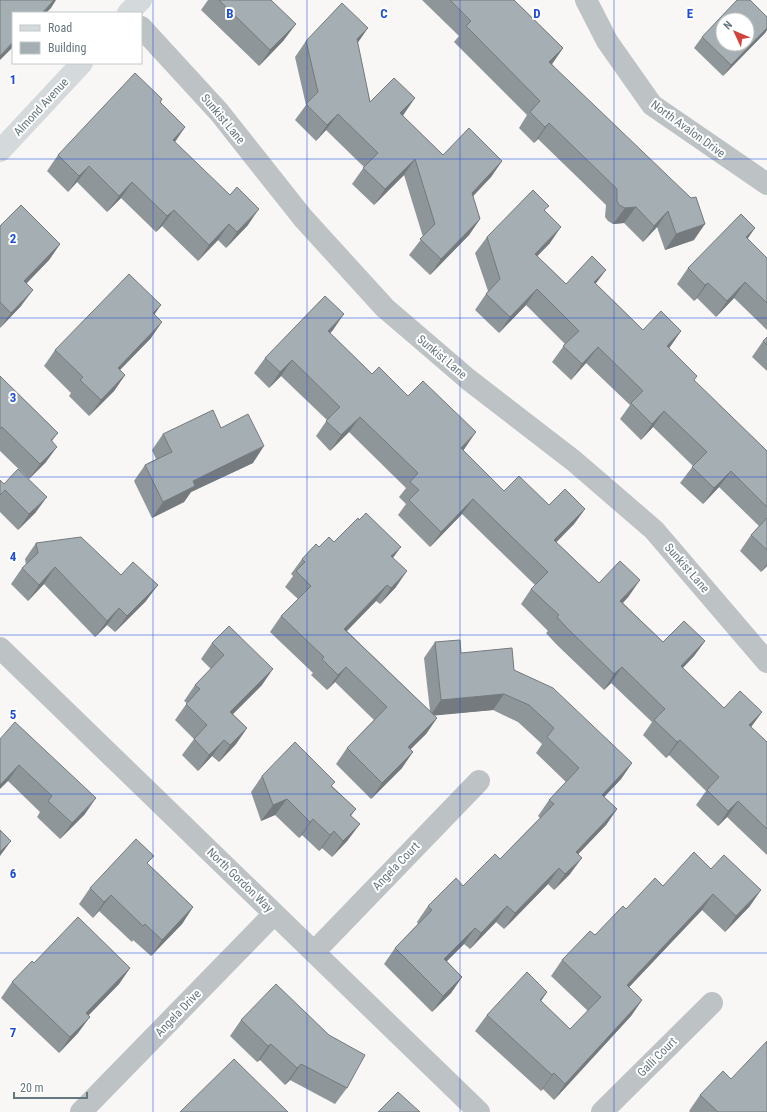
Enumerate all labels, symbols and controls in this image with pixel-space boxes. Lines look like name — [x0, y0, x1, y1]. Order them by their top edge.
text: B — [226, 6, 234, 21]
text: C — [380, 6, 388, 21]
text: D — [533, 6, 541, 21]
text: E — [687, 6, 694, 21]
legend — [12, 12, 142, 64]
north arrow — [715, 12, 755, 52]
text: N — [721, 18, 735, 32]
text: Road — [48, 21, 72, 35]
text: Building — [48, 41, 86, 55]
text: 1 — [10, 72, 16, 87]
street label: Almond Avenue — [11, 75, 72, 139]
street label: Sunkist Lane — [198, 91, 248, 147]
street label: North Avalon Drive — [648, 97, 728, 161]
text: 2 — [10, 231, 17, 246]
street label: Sunkist Lane — [414, 332, 470, 382]
text: 3 — [10, 390, 16, 405]
street label: Sunkist Lane — [662, 541, 712, 596]
text: 4 — [10, 549, 17, 564]
text: 5 — [10, 707, 17, 722]
street label: Angela Court — [370, 839, 423, 893]
street label: North Gordon Way — [204, 845, 276, 915]
text: 6 — [10, 866, 17, 881]
street label: Angela Drive — [152, 986, 204, 1039]
text: 7 — [10, 1025, 17, 1040]
street label: Galli Court — [634, 1034, 680, 1080]
scale bar — [14, 1074, 87, 1100]
text: 20 m — [20, 1081, 44, 1095]

